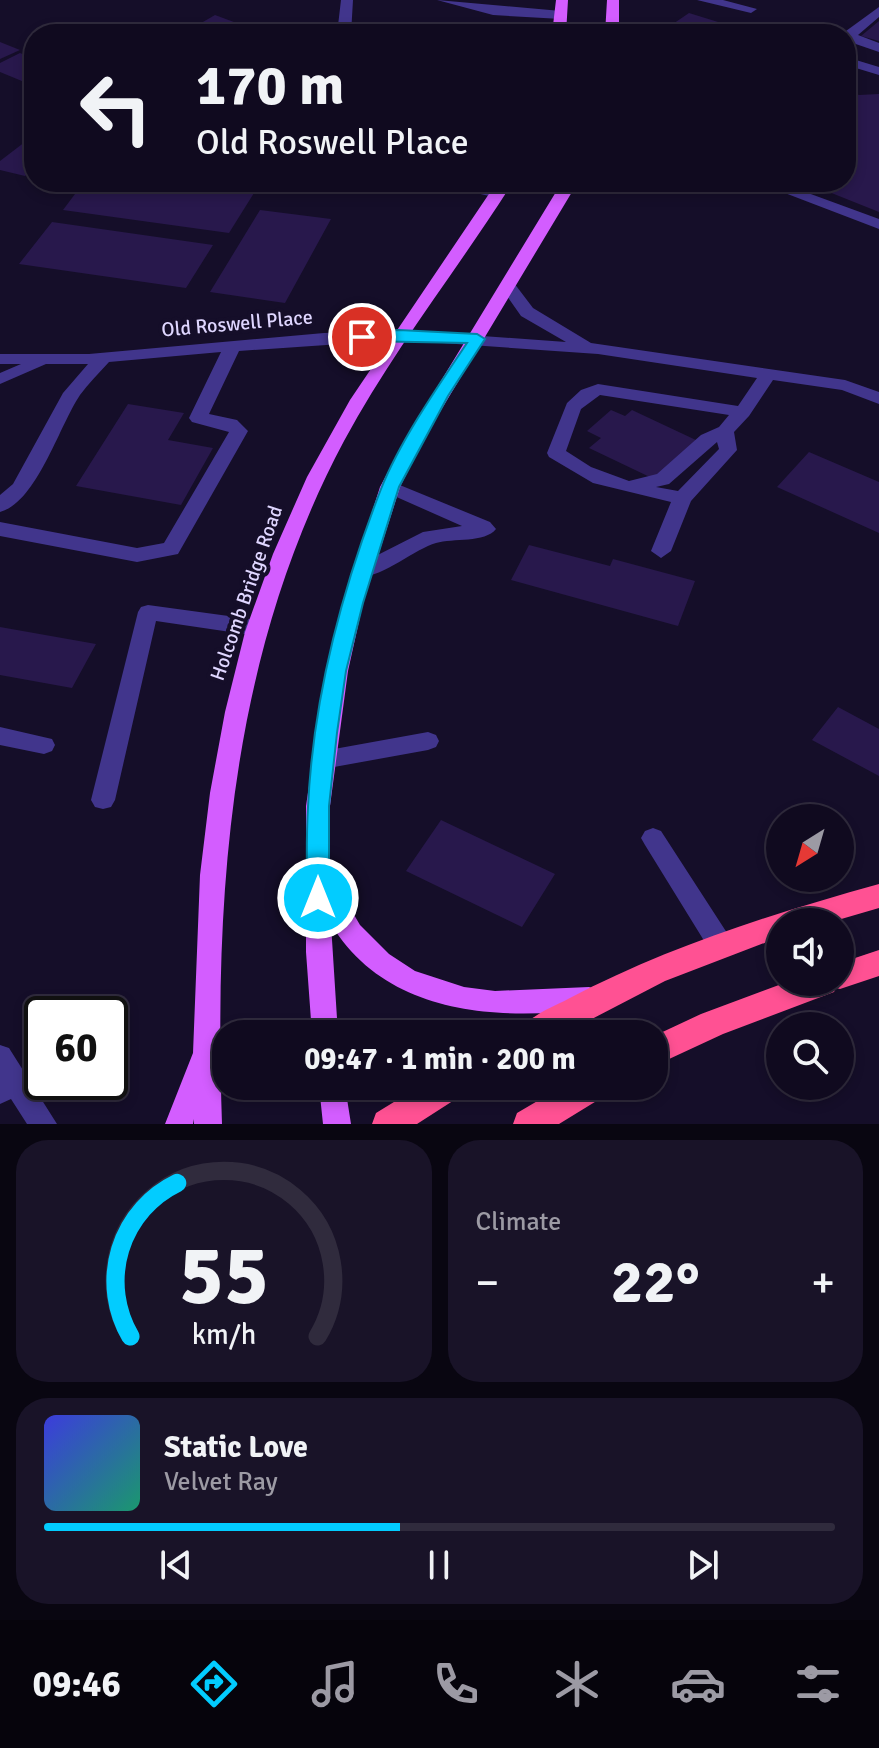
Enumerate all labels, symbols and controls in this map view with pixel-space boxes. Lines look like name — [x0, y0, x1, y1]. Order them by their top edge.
text: 170 m — [196, 51, 344, 120]
icon: left — [64, 56, 168, 160]
text: Old Roswell Place — [196, 120, 469, 165]
pin — [328, 303, 396, 371]
street label: Old Roswell Place — [160, 304, 314, 343]
icon: arrive — [340, 315, 384, 359]
street label: Holcomb Bridge Road — [205, 502, 288, 684]
north arrow — [766, 804, 854, 892]
map controls — [766, 804, 854, 1100]
position arrow — [276, 856, 360, 940]
button: sound — [766, 908, 854, 996]
speed limit sign: 60 — [24, 996, 128, 1100]
button: search — [766, 1012, 854, 1100]
text: 09:47 · 1 min · 200 m — [304, 1041, 576, 1078]
text: Climate — [476, 1206, 561, 1238]
text: 55 — [179, 1225, 269, 1327]
text: 22° — [611, 1246, 700, 1320]
text: − — [476, 1256, 499, 1310]
text: + — [811, 1256, 835, 1310]
text: km/h — [191, 1317, 256, 1352]
text: Static Love — [164, 1429, 308, 1466]
text: Velvet Ray — [164, 1466, 278, 1498]
icon: previous — [154, 1543, 198, 1587]
icon: pause — [417, 1543, 461, 1587]
icon: next — [681, 1543, 725, 1587]
icon: directions — [186, 1656, 242, 1712]
icon: music — [307, 1656, 363, 1712]
icon: phone — [428, 1656, 484, 1712]
icon: climate — [549, 1656, 605, 1712]
icon: car — [670, 1656, 726, 1712]
icon: filters — [790, 1656, 846, 1712]
text: 09:46 — [32, 1662, 121, 1707]

